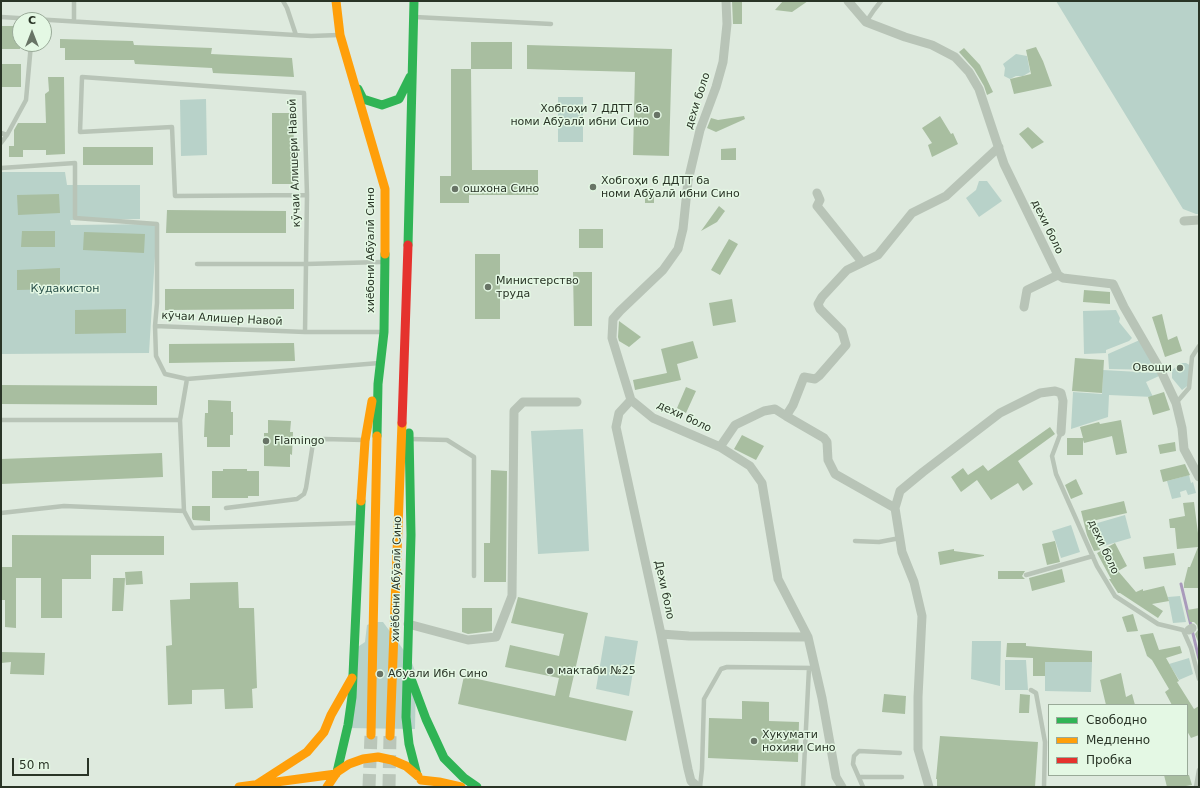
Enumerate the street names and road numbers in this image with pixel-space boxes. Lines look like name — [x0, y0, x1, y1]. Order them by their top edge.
street label: дехи боло — [683, 71, 713, 131]
street label: кӯчаи Алишери Навоӣ — [286, 99, 304, 227]
street label: хиёбони Абӯалӣ Сино — [364, 187, 378, 313]
street label: дехи боло — [1028, 198, 1066, 256]
street label: кӯчаи Алишер Навоӣ — [161, 309, 283, 329]
street label: дехи боло — [655, 399, 713, 435]
street label: хиёбони Абӯалӣ Сино — [389, 516, 405, 642]
street label: дехи боло — [1085, 518, 1121, 576]
street label: Дехи боло — [651, 559, 677, 621]

